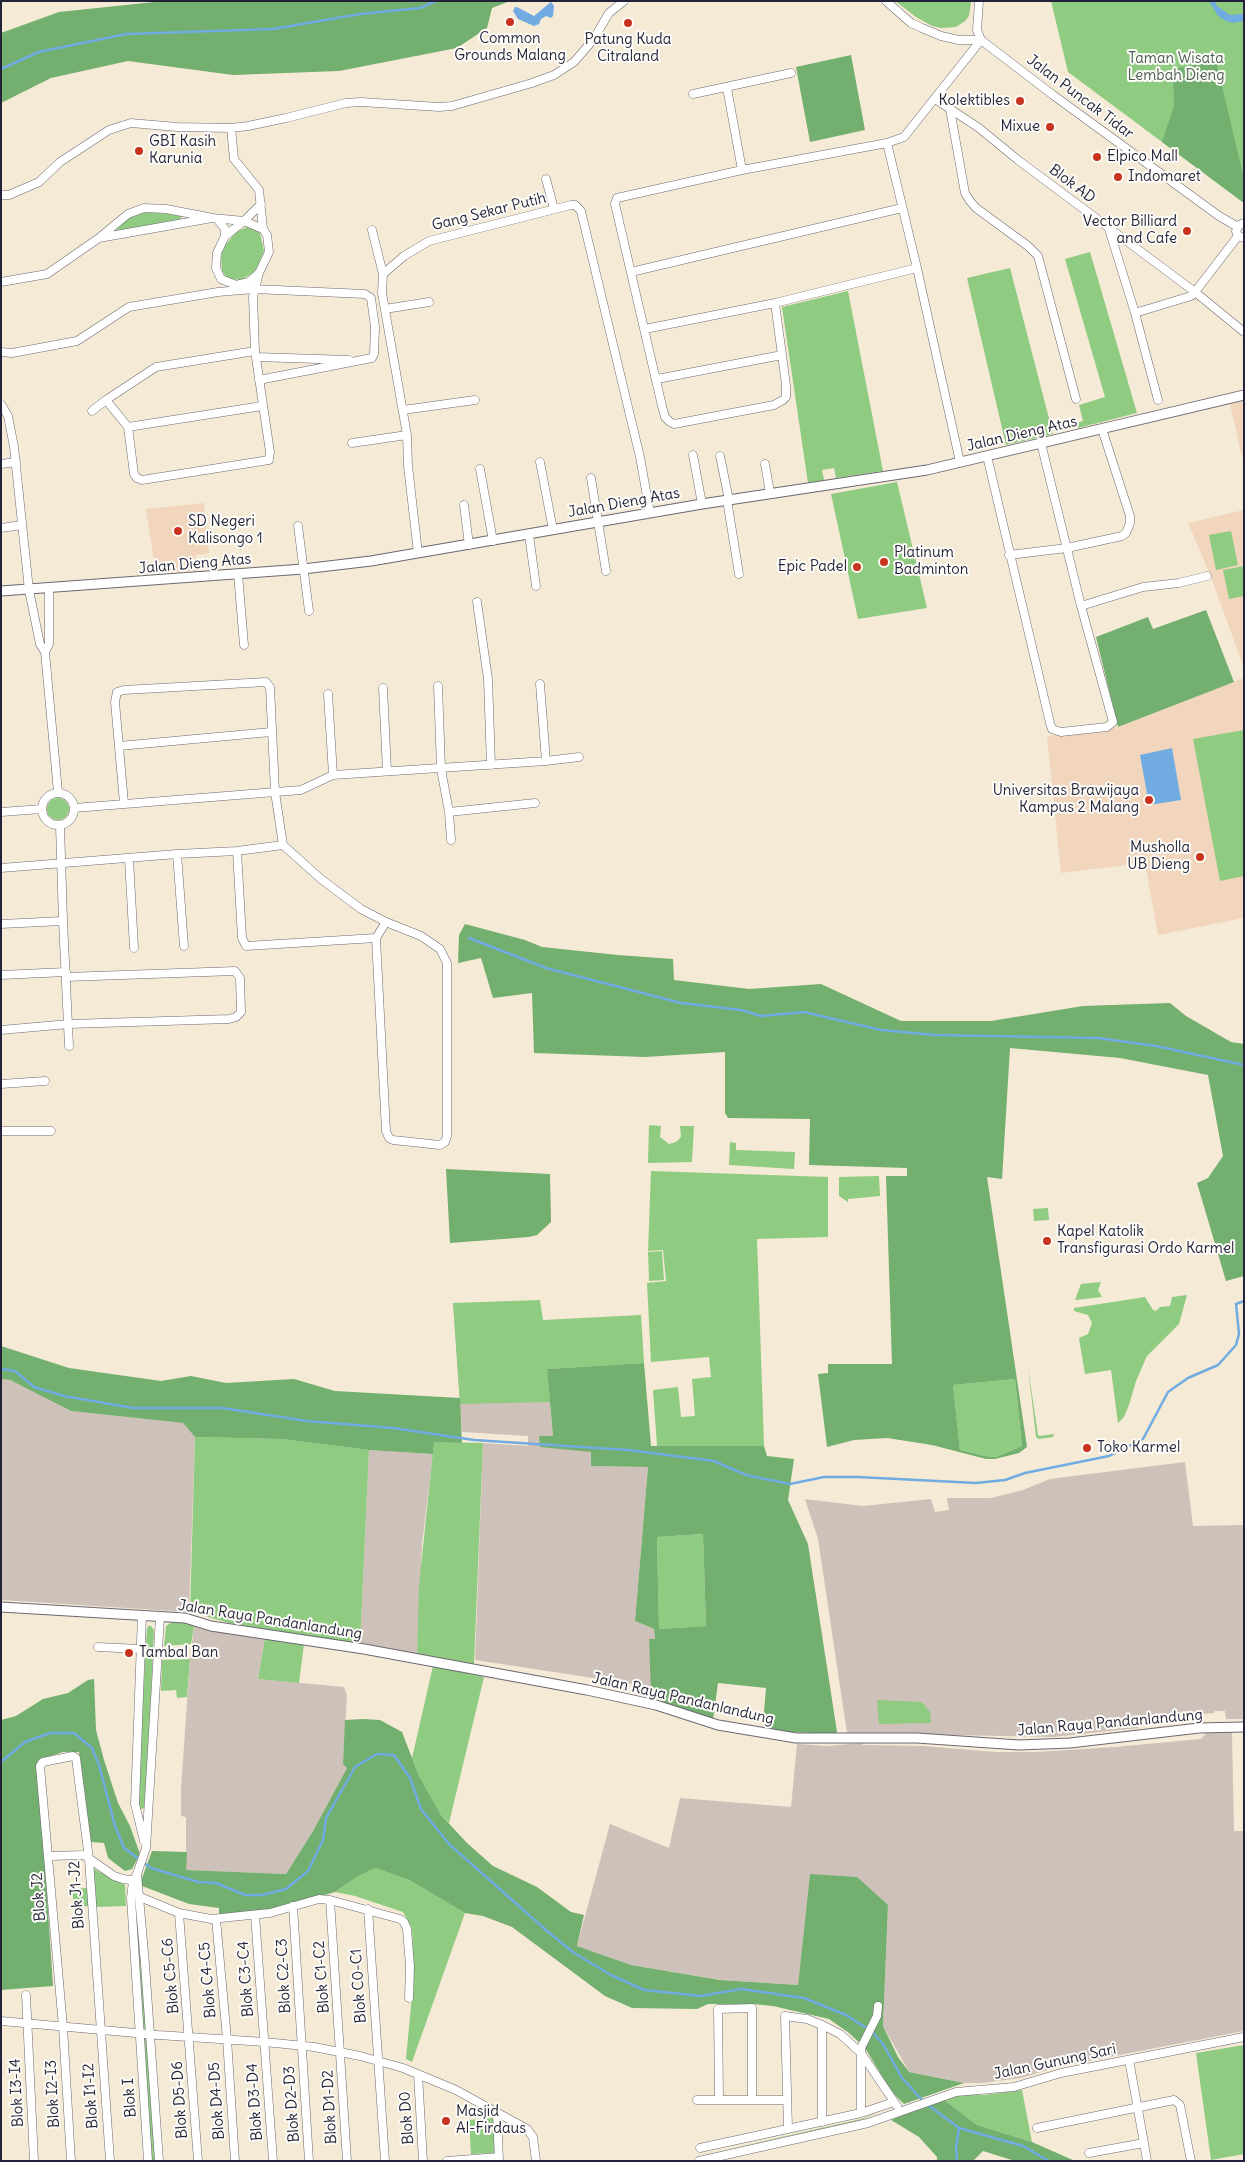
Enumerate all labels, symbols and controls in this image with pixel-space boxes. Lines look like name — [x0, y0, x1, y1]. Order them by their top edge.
marker: Common Grounds Malang — [504, 16, 516, 28]
marker: Patung Kuda Citraland — [622, 17, 634, 29]
place label: Common Grounds Malang — [454, 30, 566, 65]
place label: Patung Kuda Citraland — [585, 31, 671, 66]
park label: Taman Wisata Lembah Dieng — [1127, 50, 1225, 85]
street label: Jalan Puncak Tidar — [1023, 51, 1137, 143]
place label: Kolektibles — [938, 92, 1010, 110]
marker: Kolektibles — [1014, 95, 1026, 107]
place label: Mixue — [1000, 118, 1040, 136]
marker: Mixue — [1044, 121, 1056, 133]
place label: GBI Kasih Karunia — [149, 133, 216, 168]
marker: GBI Kasih Karunia — [133, 145, 145, 157]
place label: Elpico Mall — [1107, 148, 1178, 166]
marker: Elpico Mall — [1091, 151, 1103, 163]
street label: Blok AD — [1045, 161, 1099, 207]
place label: Indomaret — [1128, 168, 1201, 186]
marker: Indomaret — [1112, 171, 1124, 183]
street label: Gang Sekar Putih — [430, 189, 548, 235]
place label: Vector Billiard and Cafe — [1083, 213, 1177, 248]
marker: Vector Billiard and Cafe — [1181, 225, 1193, 237]
street label: Jalan Dieng Atas — [965, 413, 1079, 455]
street label: Jalan Dieng Atas — [567, 484, 681, 522]
place label: SD Negeri Kalisongo 1 — [188, 513, 263, 548]
marker: SD Negeri Kalisongo 1 — [172, 525, 184, 537]
place label: Platinum Badminton — [894, 544, 968, 579]
street label: Jalan Dieng Atas — [138, 550, 252, 578]
marker: Platinum Badminton — [878, 556, 890, 568]
place label: Epic Padel — [778, 558, 847, 576]
marker: Epic Padel — [851, 561, 863, 573]
place label: Universitas Brawijaya Kampus 2 Malang — [993, 782, 1139, 817]
marker: Universitas Brawijaya Kampus 2 Malang — [1143, 794, 1155, 806]
place label: Musholla UB Dieng — [1127, 839, 1190, 874]
marker: Musholla UB Dieng — [1194, 851, 1206, 863]
place label: Kapel Katolik Transfigurasi Ordo Karmel — [1057, 1223, 1234, 1258]
marker: Kapel Katolik Transfigurasi Ordo Karmel — [1041, 1235, 1053, 1247]
place label: Toko Karmel — [1097, 1439, 1180, 1457]
marker: Toko Karmel — [1081, 1442, 1093, 1454]
street label: Jalan Raya Pandanlandung — [177, 1597, 363, 1643]
place label: Tambal Ban — [139, 1644, 218, 1662]
marker: Tambal Ban — [123, 1647, 135, 1659]
street label: Jalan Raya Pandanlandung — [590, 1669, 776, 1729]
street label: Jalan Raya Pandanlandung — [1016, 1706, 1204, 1740]
street label: Blok J1-J2 — [66, 1860, 88, 1930]
street label: Blok J2 — [28, 1872, 50, 1922]
street label: Blok C5-C6 — [159, 1937, 183, 2015]
street label: Blok C2-C3 — [273, 1938, 295, 2014]
street label: Blok C3-C4 — [234, 1940, 258, 2018]
street label: Blok C1-C2 — [310, 1940, 334, 2014]
street label: Blok C4-C5 — [196, 1941, 220, 2019]
street label: Blok C0-C1 — [347, 1948, 371, 2024]
street label: Jalan Gunung Sari — [992, 2040, 1118, 2084]
street label: Blok I3-I4 — [6, 2058, 28, 2128]
street label: Blok I2-I3 — [42, 2060, 64, 2128]
street label: Blok D5-D6 — [168, 2061, 192, 2139]
street label: Blok D4-D5 — [205, 2062, 229, 2140]
street label: Blok I1-I2 — [80, 2063, 102, 2129]
street label: Blok D3-D4 — [243, 2063, 267, 2141]
street label: Blok D2-D3 — [280, 2065, 304, 2143]
street label: Blok D1-D2 — [319, 2069, 341, 2145]
street label: Blok I — [120, 2078, 140, 2118]
street label: Blok D0 — [396, 2091, 418, 2145]
place label: Masjid Al-Firdaus — [456, 2103, 526, 2138]
marker: Masjid Al-Firdaus — [440, 2115, 452, 2127]

